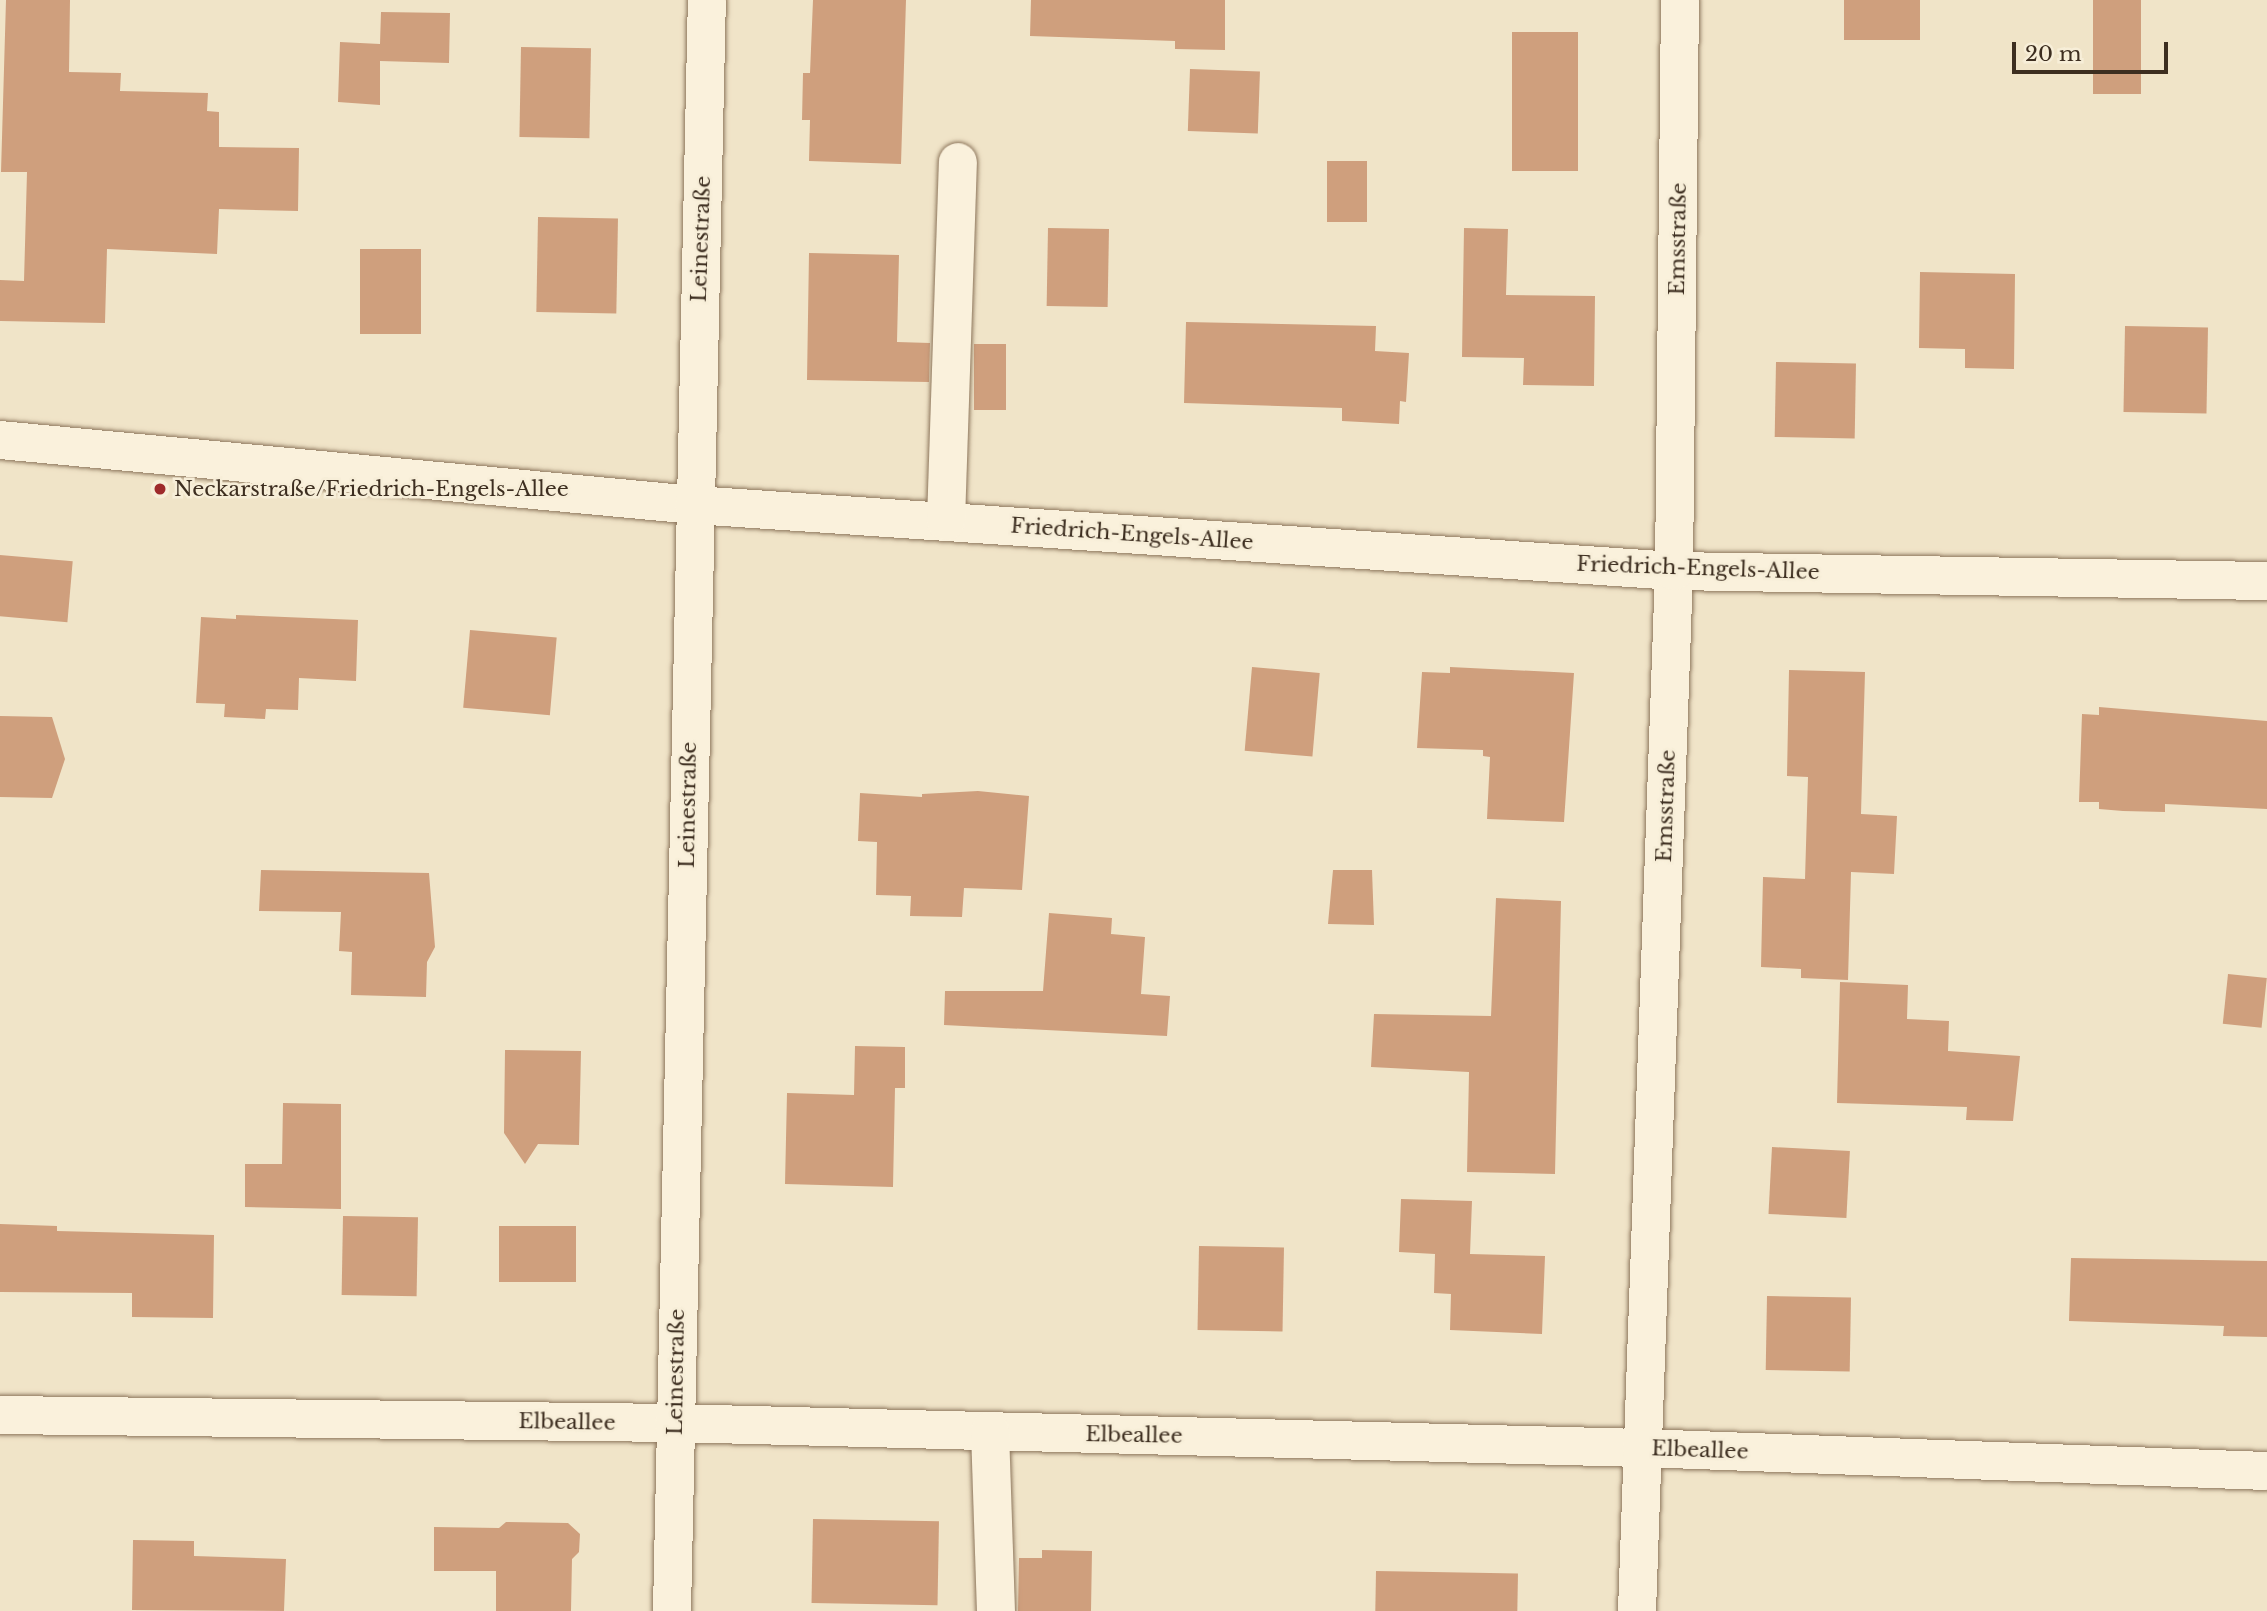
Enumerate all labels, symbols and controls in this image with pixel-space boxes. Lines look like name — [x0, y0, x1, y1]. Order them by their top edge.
scale bar — [2015, 28, 2171, 72]
text: 20 m — [2025, 41, 2082, 67]
street label: Leinestraße — [686, 175, 716, 303]
street label: Emsstraße — [1664, 182, 1692, 296]
place label: Neckarstraße/Friedrich-Engels-Allee — [174, 476, 569, 502]
marker: Neckarstraße/Friedrich-Engels-Allee — [152, 481, 168, 497]
street label: Friedrich-Engels-Allee — [1010, 513, 1254, 555]
street label: Friedrich-Engels-Allee — [1576, 551, 1820, 585]
street label: Leinestraße — [674, 742, 702, 868]
street label: Emsstraße — [1651, 749, 1681, 863]
street label: Leinestraße — [662, 1309, 690, 1435]
street label: Elbeallee — [518, 1409, 616, 1435]
street label: Elbeallee — [1085, 1422, 1183, 1448]
street label: Elbeallee — [1651, 1436, 1749, 1464]

